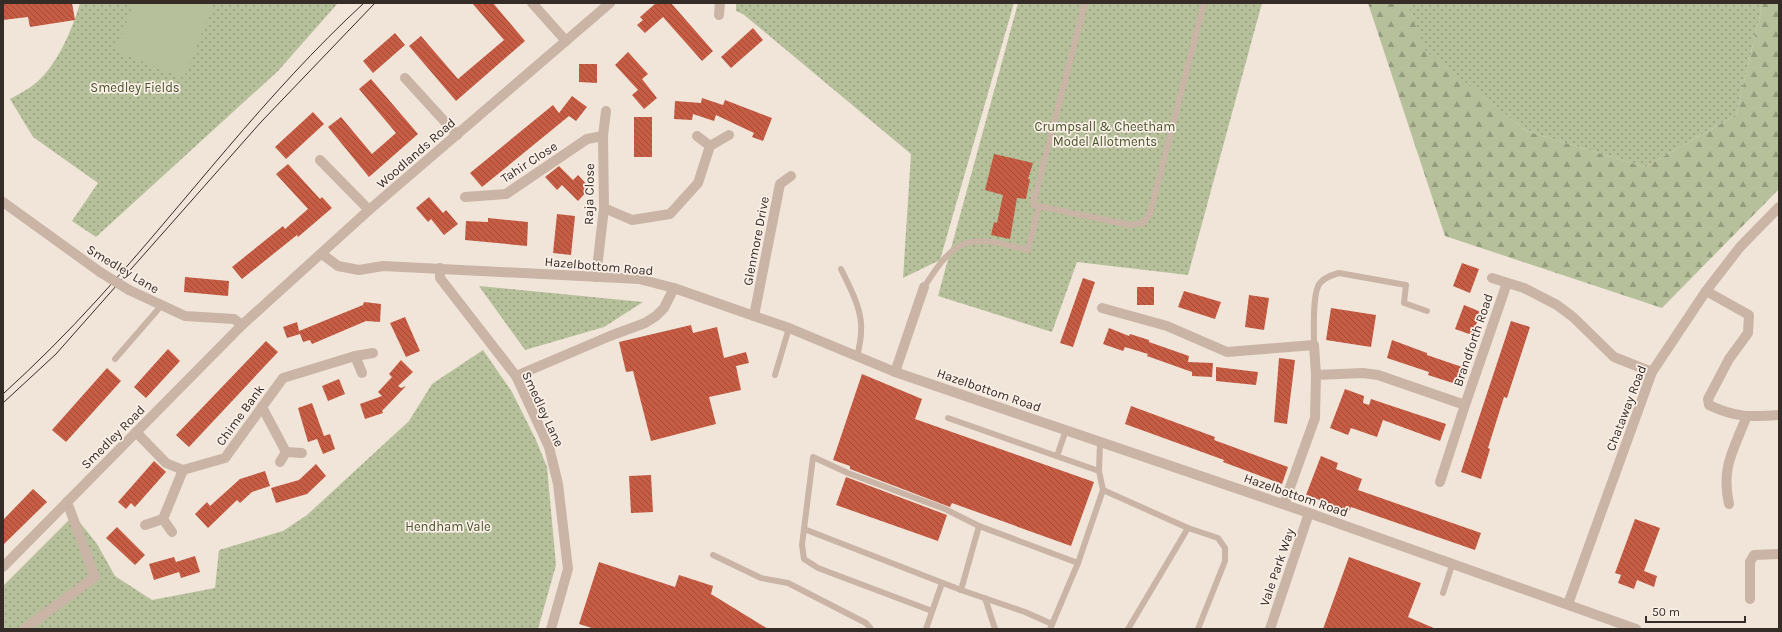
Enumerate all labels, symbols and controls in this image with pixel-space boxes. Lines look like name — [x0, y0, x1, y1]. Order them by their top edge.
park label: Smedley Fields — [90, 80, 180, 95]
street label: Woodlands Road — [374, 115, 458, 191]
park label: Crumpsall & Cheetham Model Allotments — [1035, 119, 1175, 149]
street label: Tahir Close — [498, 138, 560, 186]
street label: Raja Close — [581, 163, 597, 225]
street label: Glenmore Drive — [740, 195, 772, 287]
street label: Smedley Lane — [84, 242, 162, 297]
street label: Hazelbottom Road — [544, 254, 654, 278]
street label: Brandforth Road — [1450, 291, 1496, 389]
street label: Chataway Road — [1603, 363, 1649, 453]
street label: Hazelbottom Road — [935, 365, 1043, 415]
street label: Smedley Lane — [519, 369, 567, 449]
street label: Chime Bank — [213, 381, 267, 449]
street label: Smedley Road — [78, 402, 148, 472]
street label: Hazelbottom Road — [1242, 470, 1350, 520]
park label: Hendham Vale — [405, 519, 491, 534]
street label: Vale Park Way — [1257, 526, 1297, 608]
scale bar — [1646, 598, 1745, 624]
text: 50 m — [1652, 605, 1680, 619]

